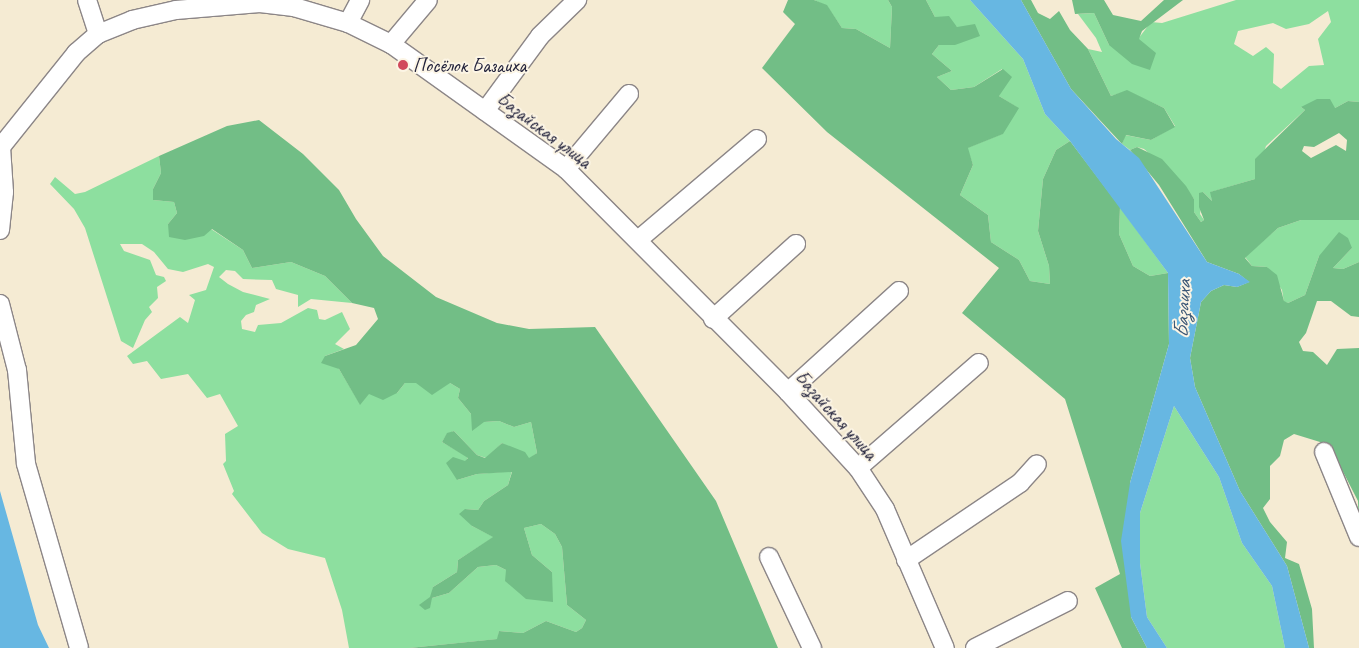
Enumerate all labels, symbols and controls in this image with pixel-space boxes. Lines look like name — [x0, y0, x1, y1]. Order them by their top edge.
place label: Посёлок Базаиха — [413, 53, 527, 77]
marker: Посёлок Базаиха — [397, 59, 409, 71]
street label: Базайская улица — [492, 86, 596, 174]
water label: Базаиха — [1168, 279, 1196, 339]
street label: Базайская улица — [789, 365, 883, 465]

